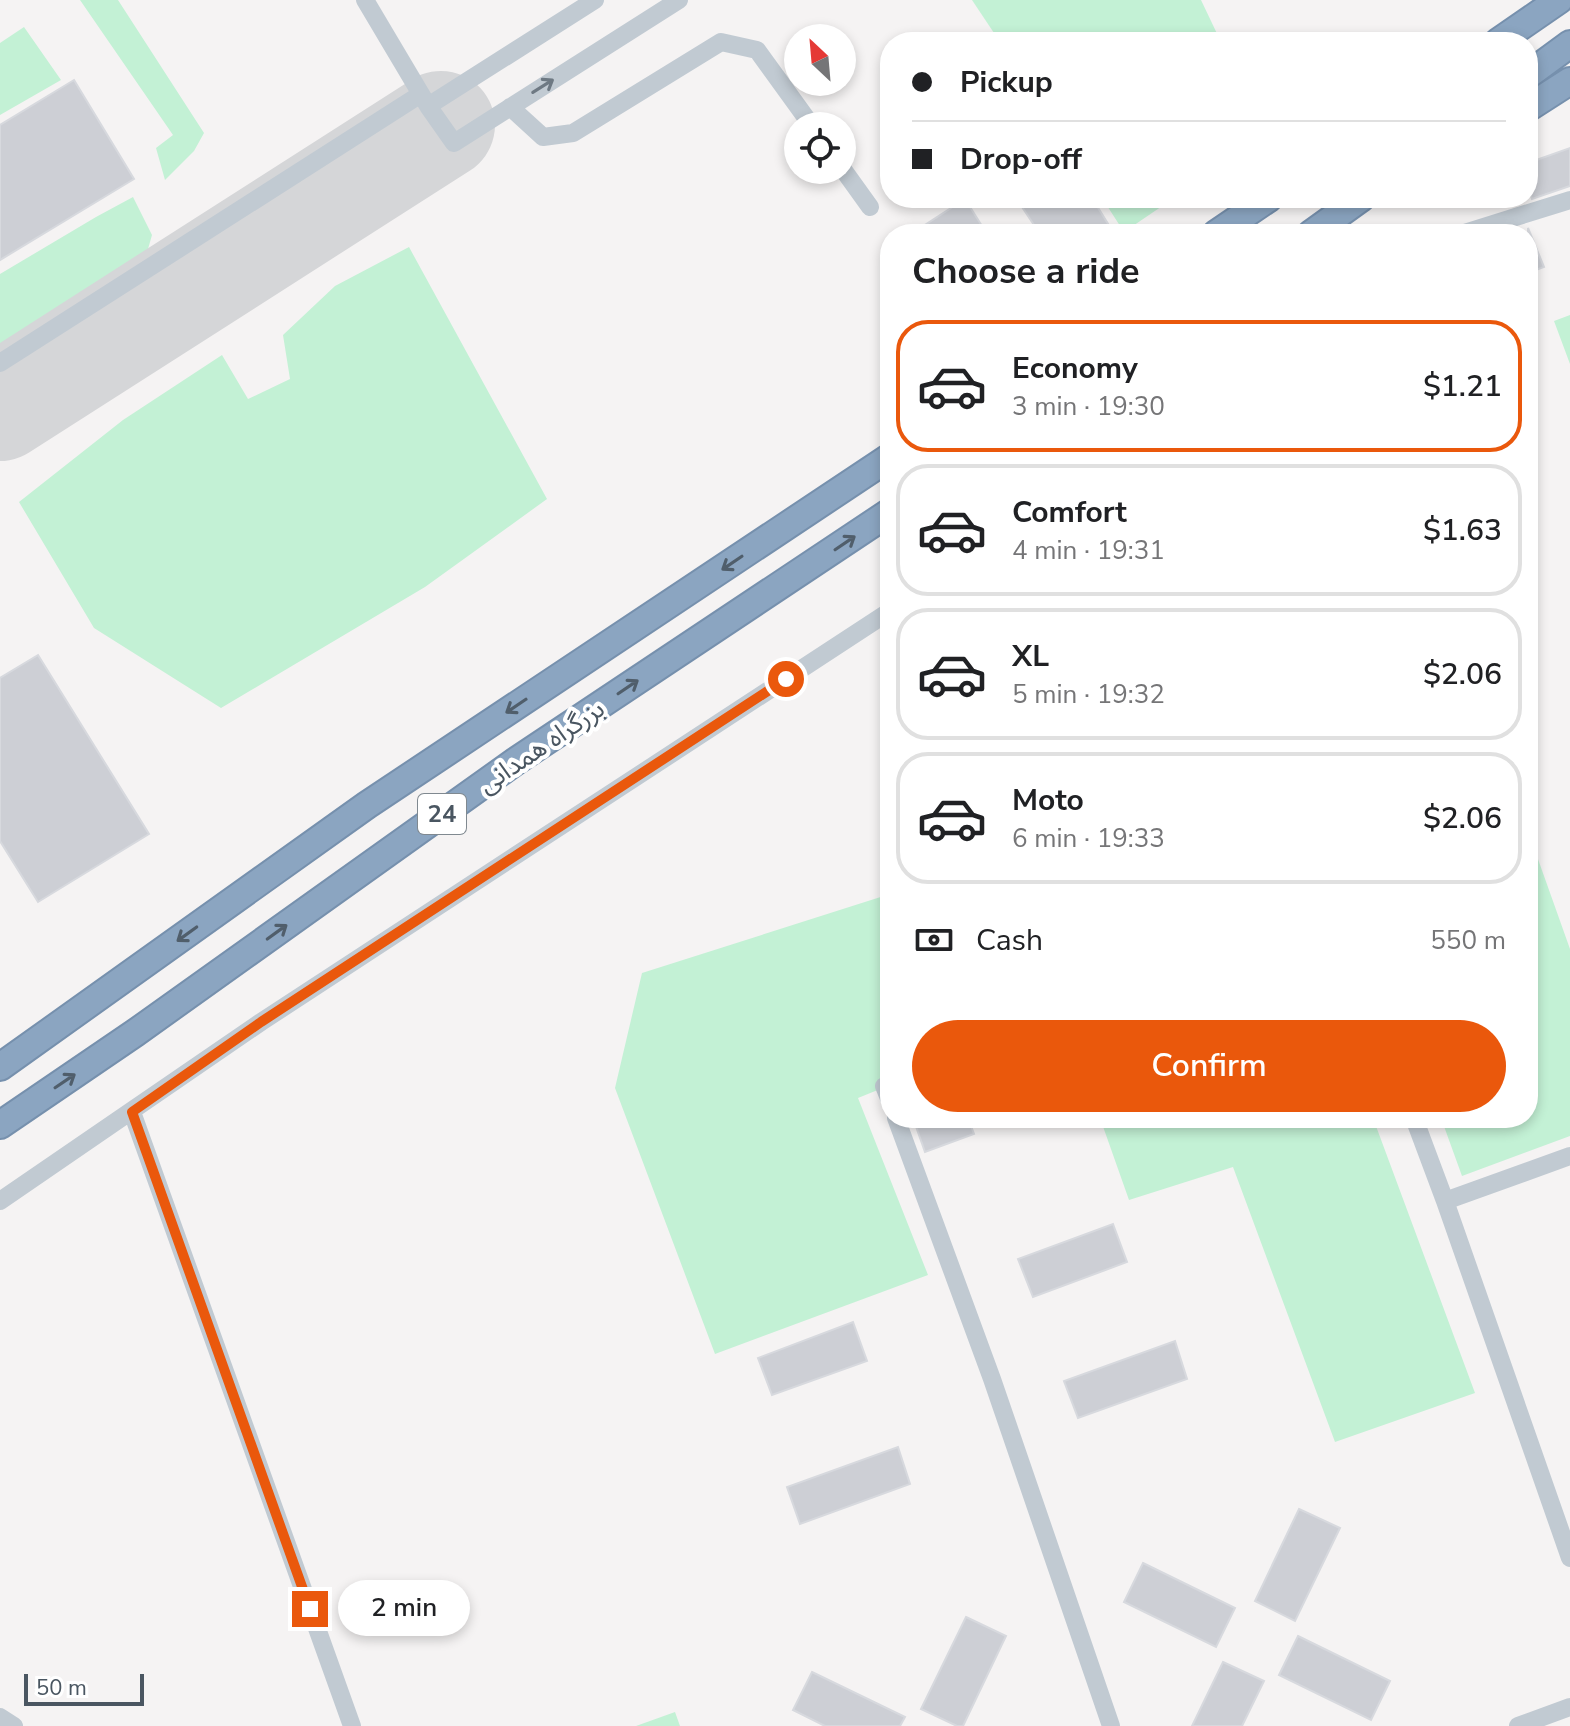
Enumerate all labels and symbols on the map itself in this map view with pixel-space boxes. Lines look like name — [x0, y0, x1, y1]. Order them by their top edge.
north arrow — [784, 24, 856, 96]
one-way arrow — [531, 78, 554, 94]
one-way arrow — [833, 534, 855, 551]
one-way arrow — [721, 555, 744, 571]
route start — [768, 661, 804, 697]
one-way arrow — [616, 678, 639, 694]
street label: بزرگراه همدانی — [471, 691, 611, 802]
one-way arrow — [505, 698, 527, 715]
road number: 24 — [418, 794, 466, 834]
one-way arrow — [266, 924, 288, 940]
one-way arrow — [176, 926, 198, 942]
one-way arrow — [53, 1073, 75, 1089]
callout: 2 min — [338, 1581, 470, 1637]
route end — [292, 1591, 328, 1627]
scale bar — [24, 1670, 144, 1706]

